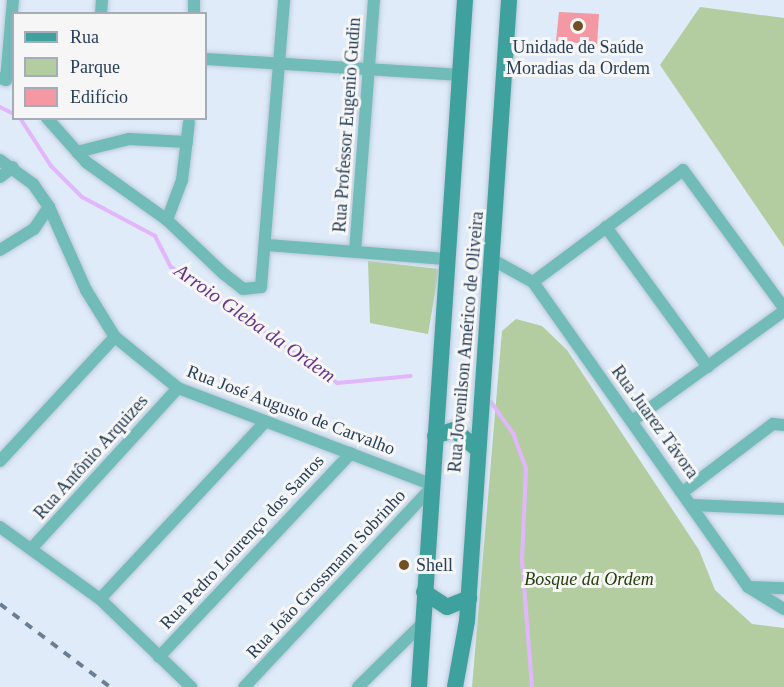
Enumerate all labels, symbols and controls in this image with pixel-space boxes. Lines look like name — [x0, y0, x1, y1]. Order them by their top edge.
legend — [12, 12, 207, 120]
street label: Rua Professor Eugenio Gudin — [329, 17, 365, 233]
marker: Unidade de Saúde Moradias da Ordem — [569, 17, 587, 35]
text: Rua — [70, 27, 99, 47]
place label: Unidade de Saúde Moradias da Ordem — [506, 37, 650, 80]
text: Parque — [70, 57, 120, 77]
text: Edifício — [70, 87, 128, 107]
street label: Rua Jovenilson Américo de Oliveira — [444, 210, 488, 474]
water label: Arroio Gleba da Ordem — [170, 258, 340, 388]
street label: Rua José Augusto de Carvalho — [184, 360, 398, 460]
street label: Rua Juarez Távora — [607, 361, 703, 483]
street label: Rua Antônio Arquizes — [29, 390, 153, 524]
street label: Rua Pedro Lourenço dos Santos — [155, 450, 329, 634]
street label: Rua João Grossmann Sobrinho — [242, 485, 410, 663]
place label: Shell — [416, 554, 453, 576]
marker: Shell — [397, 558, 411, 572]
park label: Bosque da Ordem — [524, 568, 654, 590]

